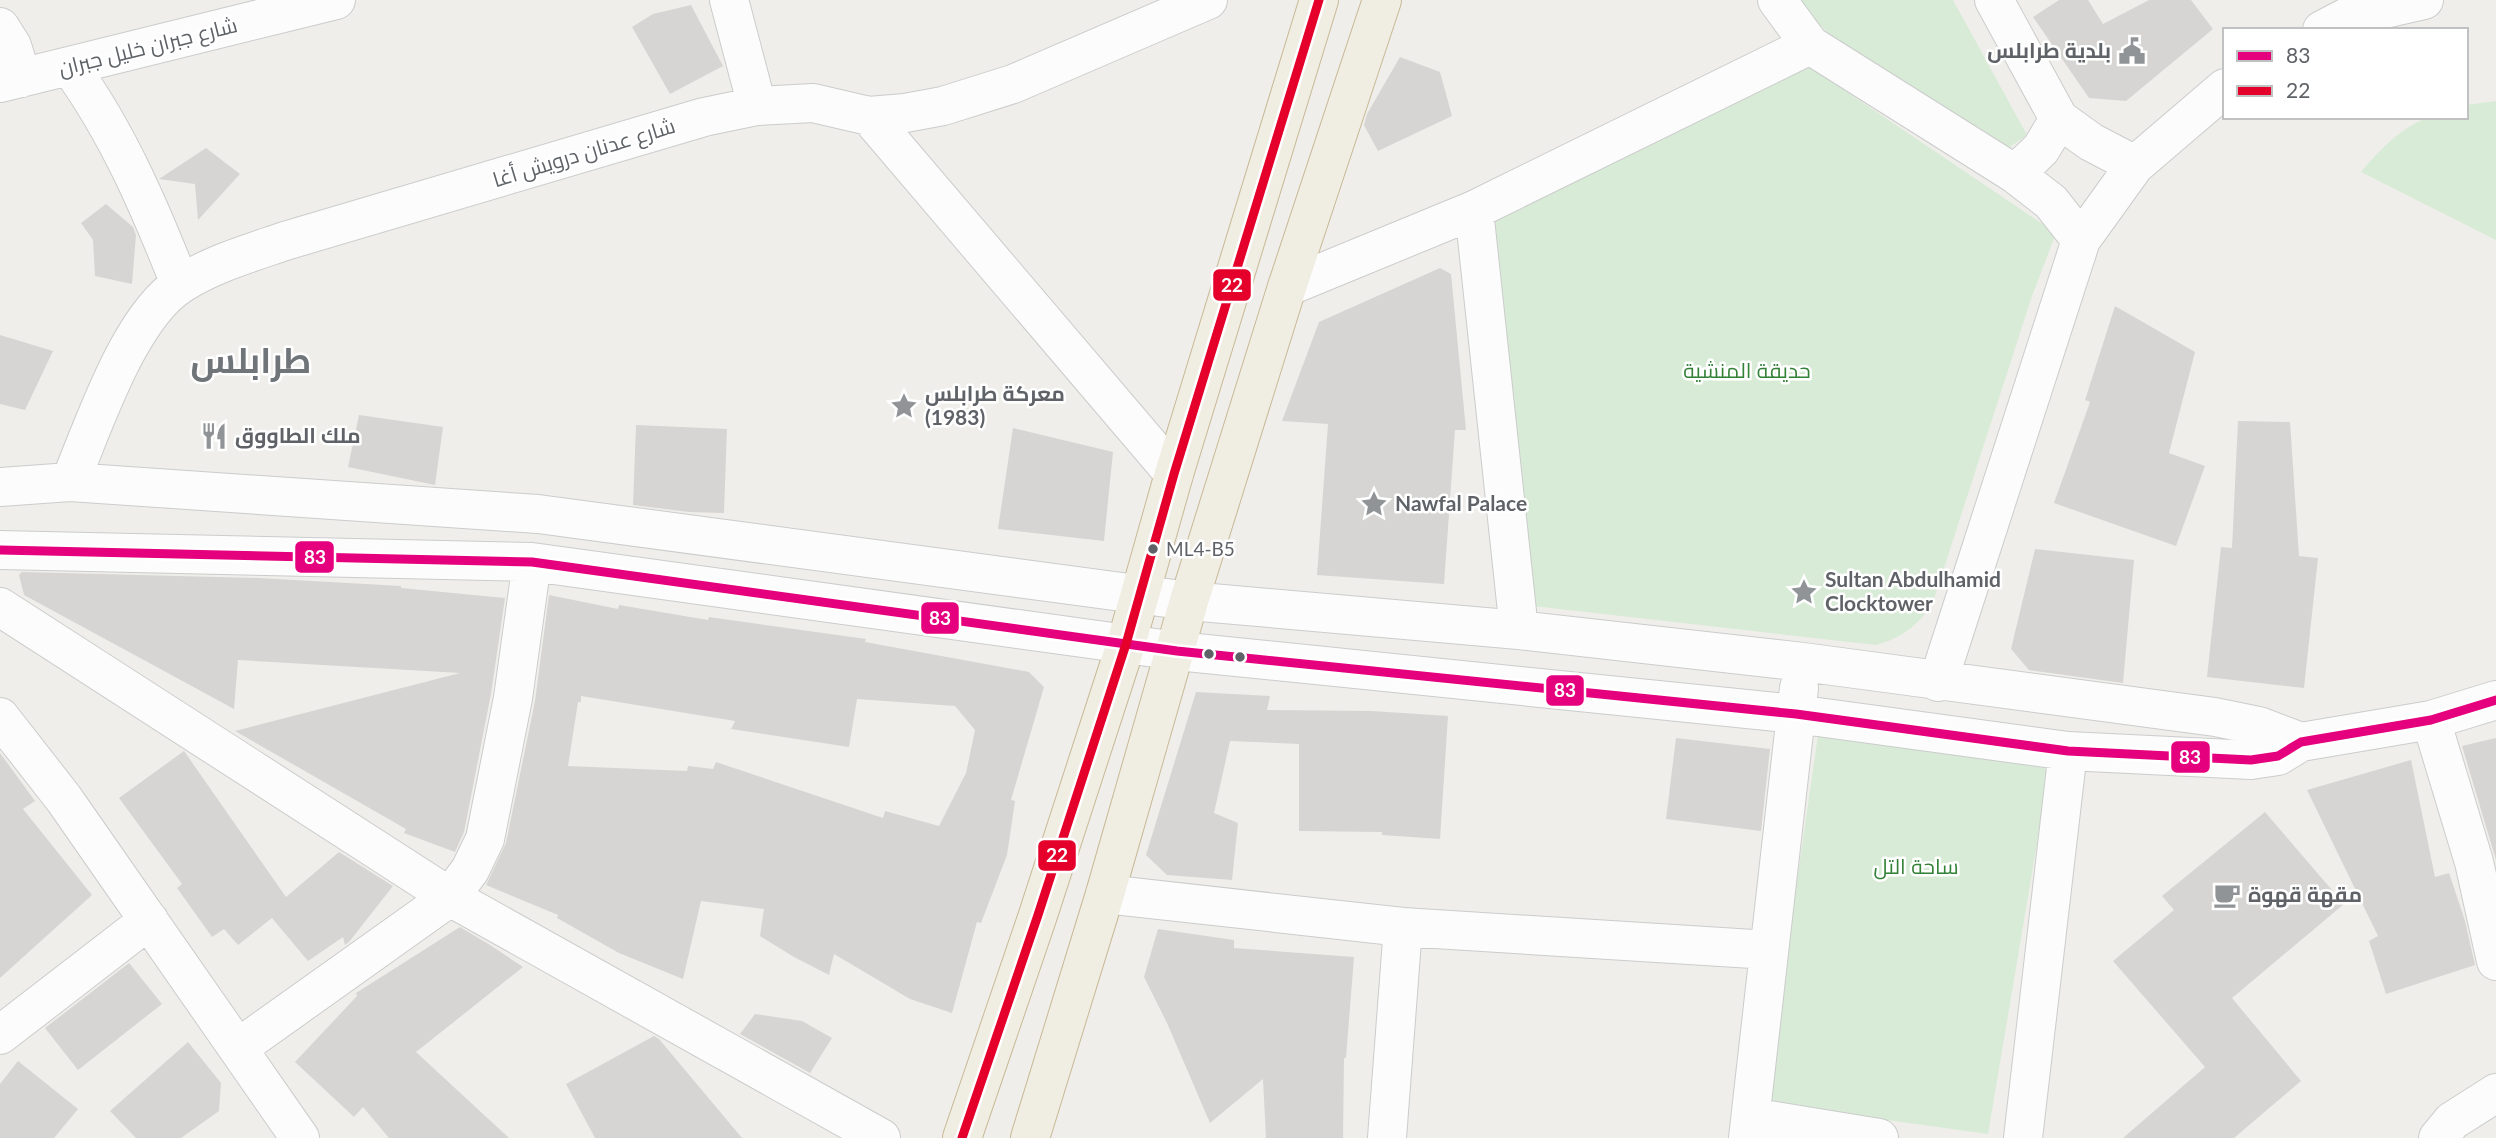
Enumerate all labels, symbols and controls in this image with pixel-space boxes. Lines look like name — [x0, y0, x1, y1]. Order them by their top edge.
street label: شارع جبران خليل جبران — [56, 11, 240, 83]
legend — [2223, 28, 2468, 119]
public building icon: بلدية طرابلس — [2117, 36, 2147, 66]
place label: بلدية طرابلس — [1987, 37, 2111, 63]
text: 83 — [2286, 42, 2310, 67]
text: 22 — [2286, 77, 2310, 102]
street label: شارع عدنان درويش أغا — [489, 112, 679, 194]
line badge: 22 — [1212, 268, 1252, 302]
text: 22 — [1221, 273, 1243, 296]
district label: طرابلس — [191, 338, 311, 382]
park label: حديقة المنشية — [1683, 357, 1811, 382]
place label: معركة طرابلس (1983) — [925, 380, 1065, 429]
place icon: معركة طرابلس (1983) — [889, 391, 919, 421]
restaurant icon: ملك الطاووق — [199, 421, 229, 451]
place label: ملك الطاووق — [235, 422, 361, 449]
place icon: Nawfal Palace — [1359, 489, 1389, 519]
place label: Nawfal Palace — [1395, 490, 1527, 515]
place label: ML4-B5 — [1166, 537, 1235, 560]
line badge: 83 — [294, 540, 335, 574]
marker: ML4-B5 — [1146, 542, 1160, 556]
text: 83 — [304, 545, 326, 568]
place label: Sultan Abdulhamid Clocktower — [1825, 566, 2001, 615]
place icon: Sultan Abdulhamid Clocktower — [1789, 577, 1819, 607]
line badge: 83 — [920, 601, 960, 635]
text: 83 — [929, 606, 951, 629]
unlabelled marker — [1202, 647, 1216, 661]
unlabelled marker — [1233, 650, 1247, 664]
line badge: 83 — [1545, 674, 1585, 707]
text: 83 — [1554, 678, 1576, 701]
line badge: 83 — [2170, 740, 2211, 774]
text: 83 — [2179, 745, 2201, 768]
line badge: 22 — [1037, 839, 1077, 872]
text: 22 — [1046, 843, 1068, 866]
park label: ساحة التل — [1873, 853, 1959, 880]
cafe icon: مقهة قهوة — [2212, 880, 2242, 910]
place label: مقهة قهوة — [2248, 881, 2362, 908]

